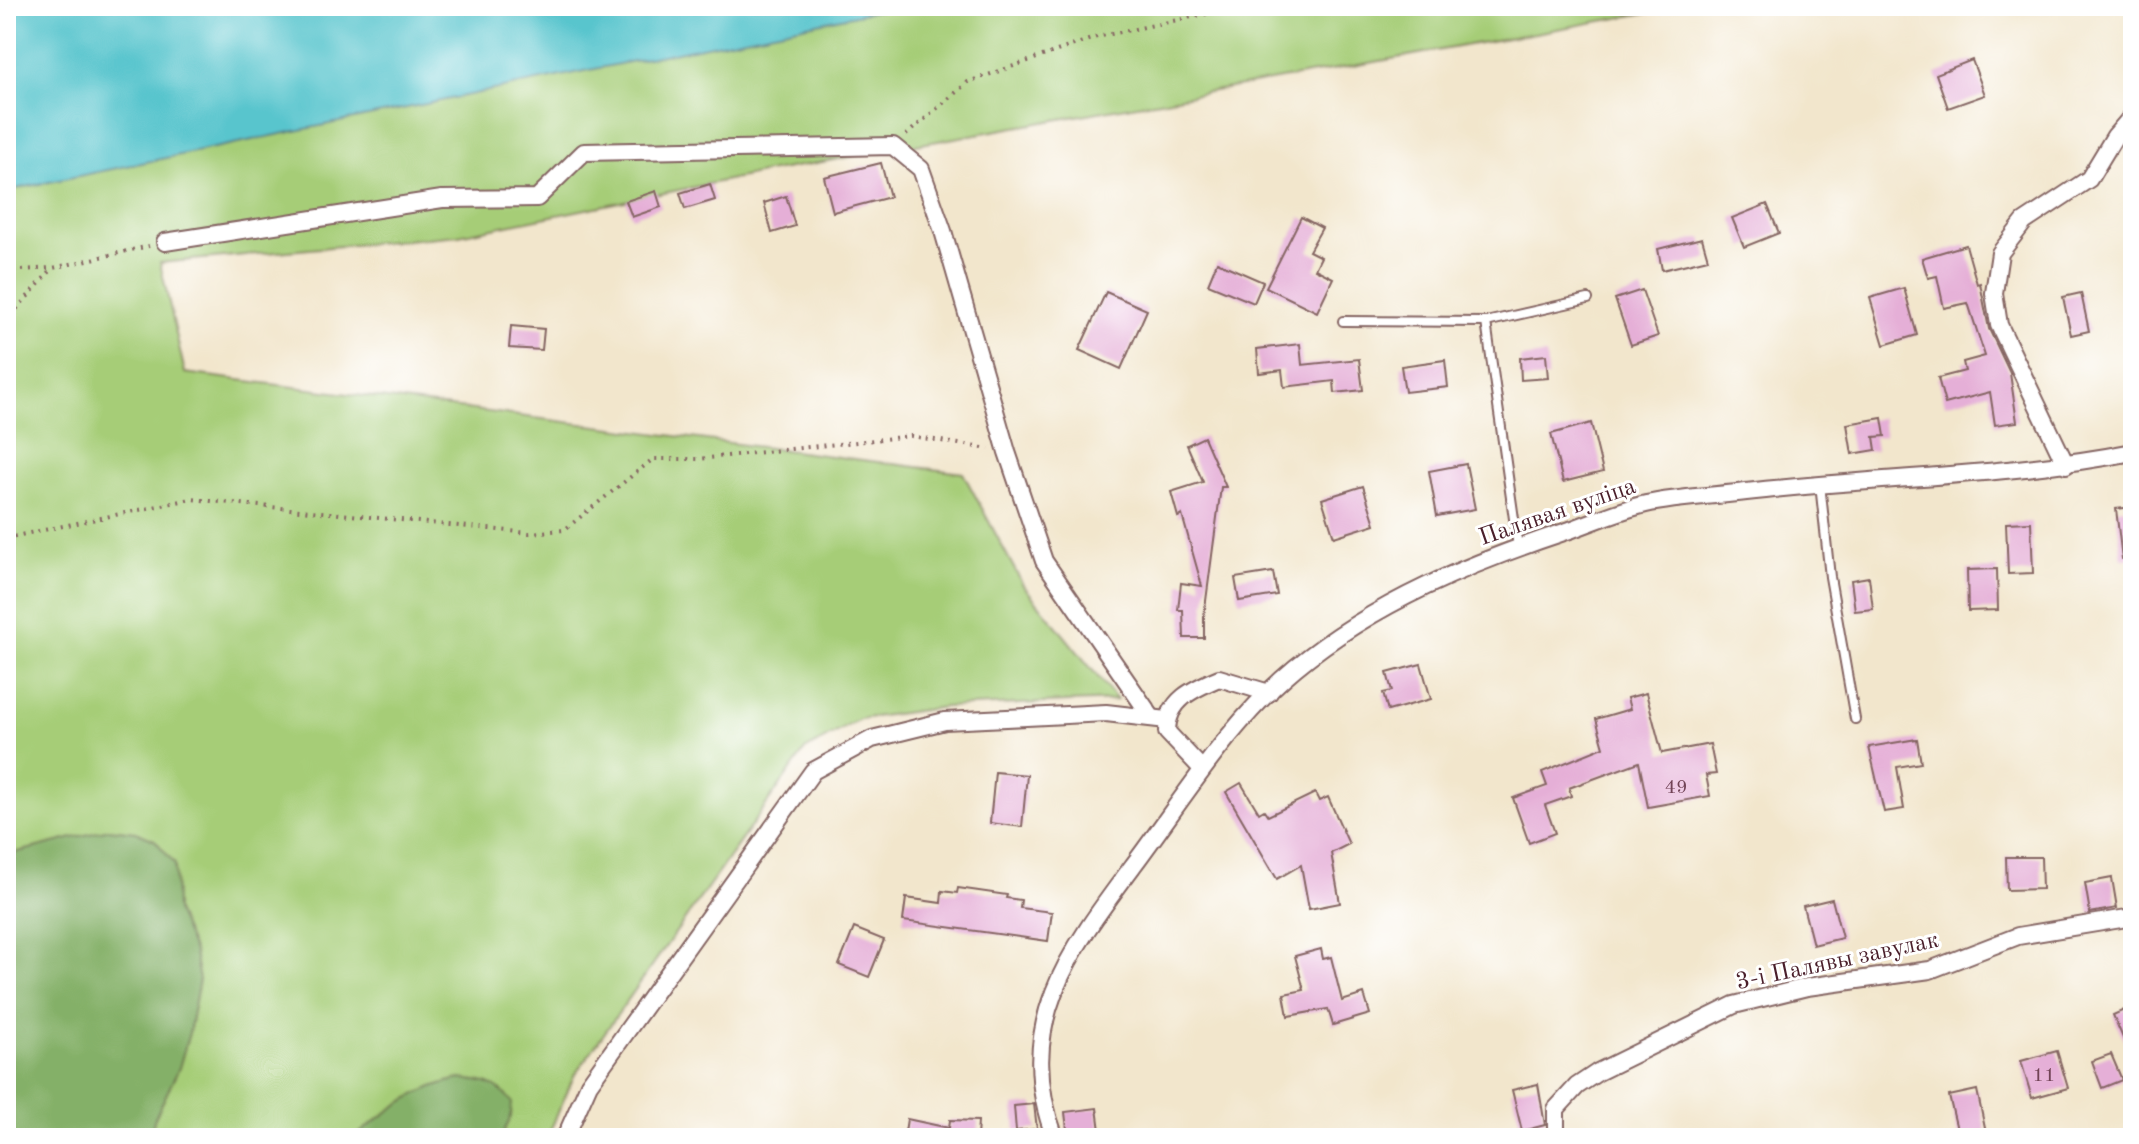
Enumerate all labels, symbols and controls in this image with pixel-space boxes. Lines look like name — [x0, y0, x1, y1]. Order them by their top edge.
street label: Палявая вуліца — [1476, 475, 1639, 551]
house number: 49 — [1664, 778, 1688, 798]
street label: 3-і Палявы завулак — [1734, 929, 1941, 995]
house number: 11 — [2032, 1066, 2056, 1086]

